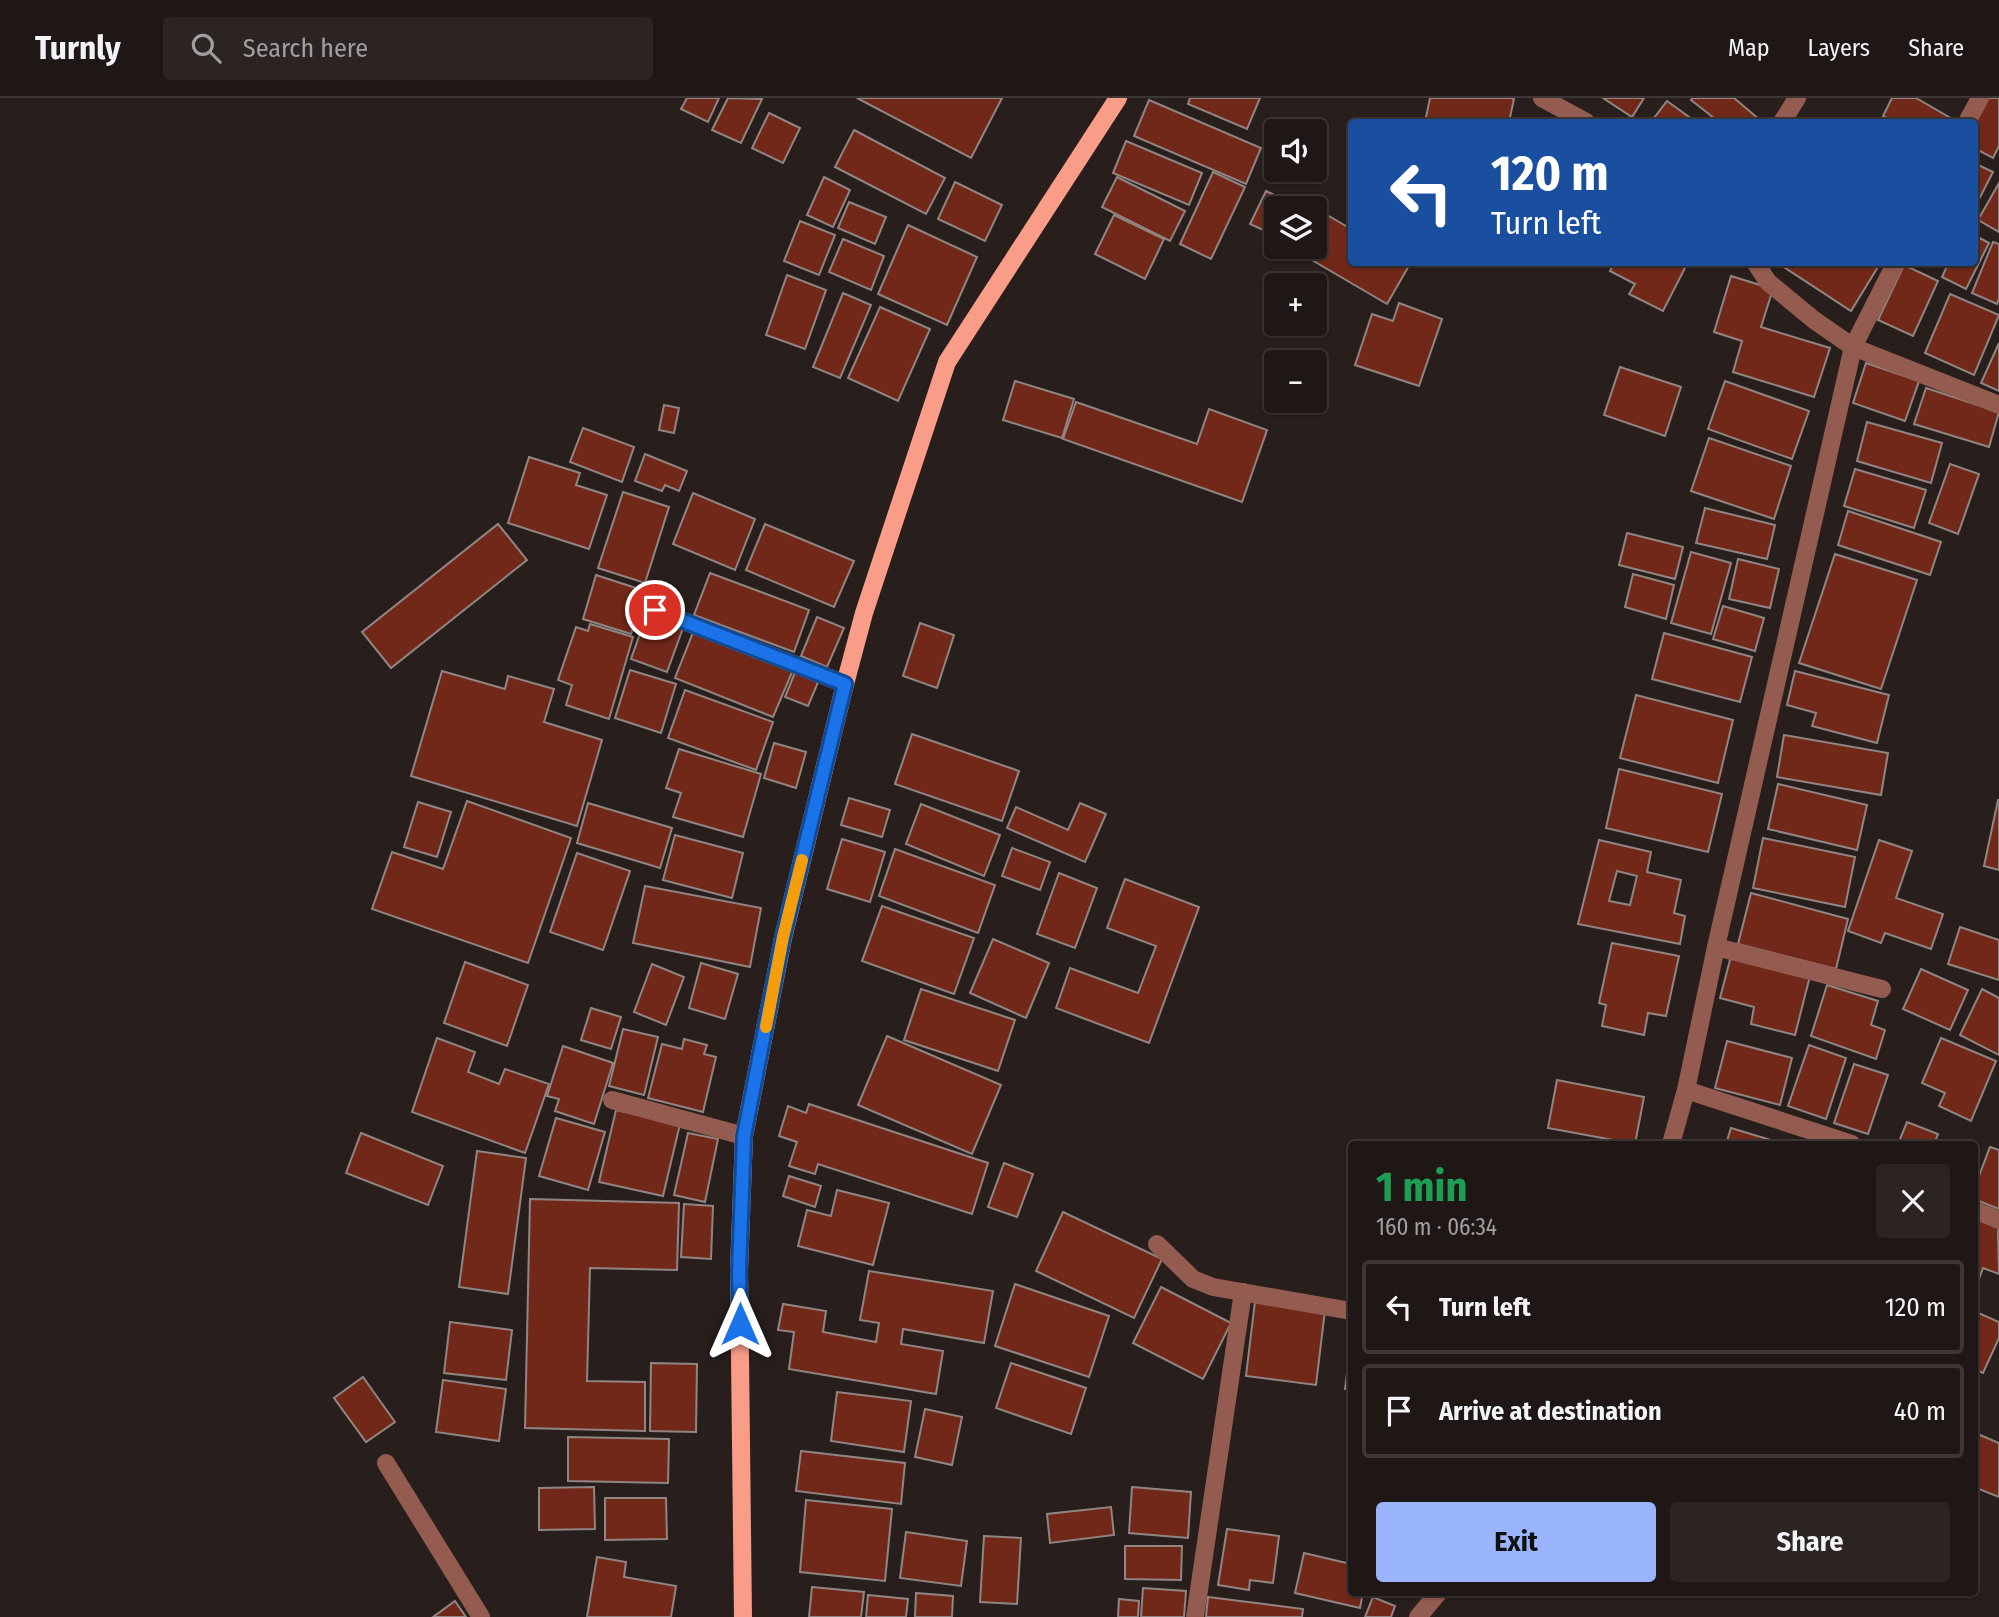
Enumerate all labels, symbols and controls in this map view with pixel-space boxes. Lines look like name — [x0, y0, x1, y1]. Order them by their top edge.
search box — [163, 17, 653, 80]
text: Turnly — [35, 28, 121, 68]
icon: search — [187, 29, 225, 67]
text: Search here — [243, 33, 368, 64]
text: Map — [1728, 34, 1770, 62]
text: Layers — [1808, 34, 1870, 62]
text: Share — [1908, 34, 1964, 62]
map controls — [1264, 119, 1327, 413]
button: sound — [1264, 119, 1327, 182]
text: 120 m — [1491, 144, 1609, 203]
icon: left — [1376, 147, 1467, 238]
button: layers — [1264, 196, 1327, 259]
text: Turn left — [1491, 204, 1601, 242]
button: + — [1264, 273, 1327, 336]
button: − — [1264, 350, 1327, 413]
pin — [625, 580, 685, 640]
icon: arrive — [636, 591, 674, 629]
text: 1 min — [1376, 1162, 1467, 1212]
button: close — [1876, 1164, 1950, 1238]
text: 160 m · 06:34 — [1376, 1213, 1497, 1241]
position arrow — [703, 1287, 777, 1361]
icon: left — [1380, 1288, 1418, 1326]
text: Turn left — [1439, 1292, 1531, 1323]
text: 120 m — [1885, 1292, 1946, 1323]
icon: arrive — [1380, 1392, 1418, 1430]
text: Arrive at destination — [1439, 1396, 1662, 1427]
text: 40 m — [1894, 1396, 1946, 1427]
button: Exit — [1376, 1502, 1656, 1582]
button: Share — [1670, 1502, 1950, 1582]

